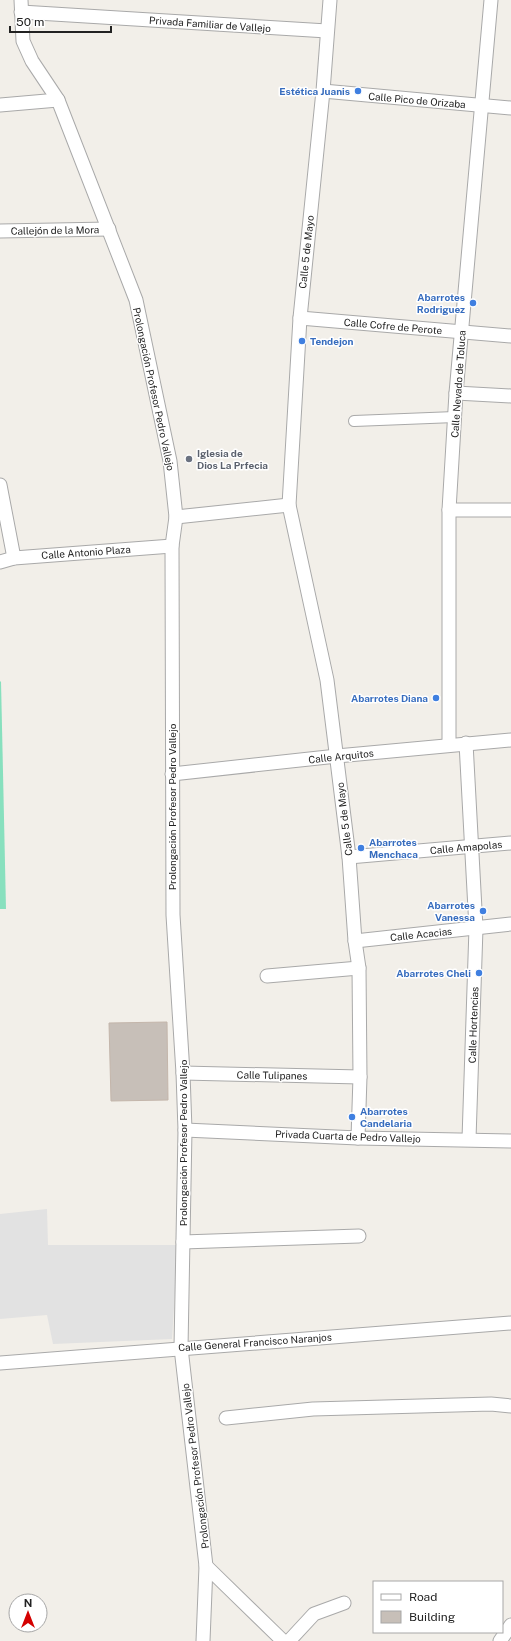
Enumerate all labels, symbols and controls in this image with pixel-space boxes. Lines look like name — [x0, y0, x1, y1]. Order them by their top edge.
scale bar — [10, 8, 111, 34]
street label: Privada Familiar de Vallejo — [149, 14, 272, 34]
text: 50 m — [16, 15, 44, 29]
place label: Estética Juanis — [279, 85, 350, 97]
marker: Estética Juanis — [353, 86, 363, 96]
street label: Calle Pico de Orizaba — [368, 90, 466, 110]
street label: Calle 5 de Mayo — [296, 214, 316, 289]
street label: Callejón de la Mora — [11, 223, 99, 237]
place label: Abarrotes Rodriguez — [417, 291, 465, 315]
marker: Abarrotes Rodriguez — [468, 298, 478, 308]
street label: Prolongación Profesor Pedro Vallejo — [131, 306, 177, 472]
street label: Calle Cofre de Perote — [343, 316, 443, 336]
street label: Calle Nevado de Toluca — [448, 330, 468, 438]
place label: Tendejon — [310, 335, 354, 347]
marker: Tendejon — [297, 336, 307, 346]
place label: Iglesia de Dios La Prfecia — [197, 447, 268, 471]
marker: Iglesia de Dios La Prfecia — [184, 454, 194, 464]
street label: Calle Antonio Plaza — [41, 543, 131, 561]
place label: Abarrotes Diana — [351, 692, 428, 704]
marker: Abarrotes Diana — [431, 693, 441, 703]
street label: Prolongación Profesor Pedro Vallejo — [166, 723, 178, 890]
street label: Calle Arquitos — [308, 747, 374, 765]
street label: Calle 5 de Mayo — [334, 781, 354, 856]
place label: Abarrotes Menchaca — [369, 836, 418, 860]
street label: Calle Amapolas — [429, 838, 503, 856]
marker: Abarrotes Menchaca — [356, 843, 366, 853]
place label: Abarrotes Vanessa — [427, 899, 475, 923]
marker: Abarrotes Vanessa — [478, 906, 488, 916]
street label: Calle Acacias — [389, 925, 453, 943]
place label: Abarrotes Cheli — [396, 967, 471, 979]
marker: Abarrotes Cheli — [474, 968, 484, 978]
street label: Calle Hortencias — [466, 987, 480, 1063]
street label: Prolongación Profesor Pedro Vallejo — [177, 1059, 189, 1226]
street label: Calle Tulipanes — [237, 1068, 307, 1082]
place label: Abarrotes Candelaria — [360, 1105, 412, 1129]
marker: Abarrotes Candelaria — [347, 1112, 357, 1122]
street label: Privada Cuarta de Pedro Vallejo — [275, 1127, 421, 1145]
street label: Calle General Francisco Naranjos — [178, 1331, 332, 1353]
street label: Prolongación Profesor Pedro Vallejo — [179, 1382, 211, 1549]
legend — [373, 1581, 503, 1633]
text: Road — [409, 1590, 437, 1604]
north arrow — [8, 1593, 48, 1633]
text: N — [24, 1597, 32, 1609]
text: Building — [409, 1610, 455, 1624]

